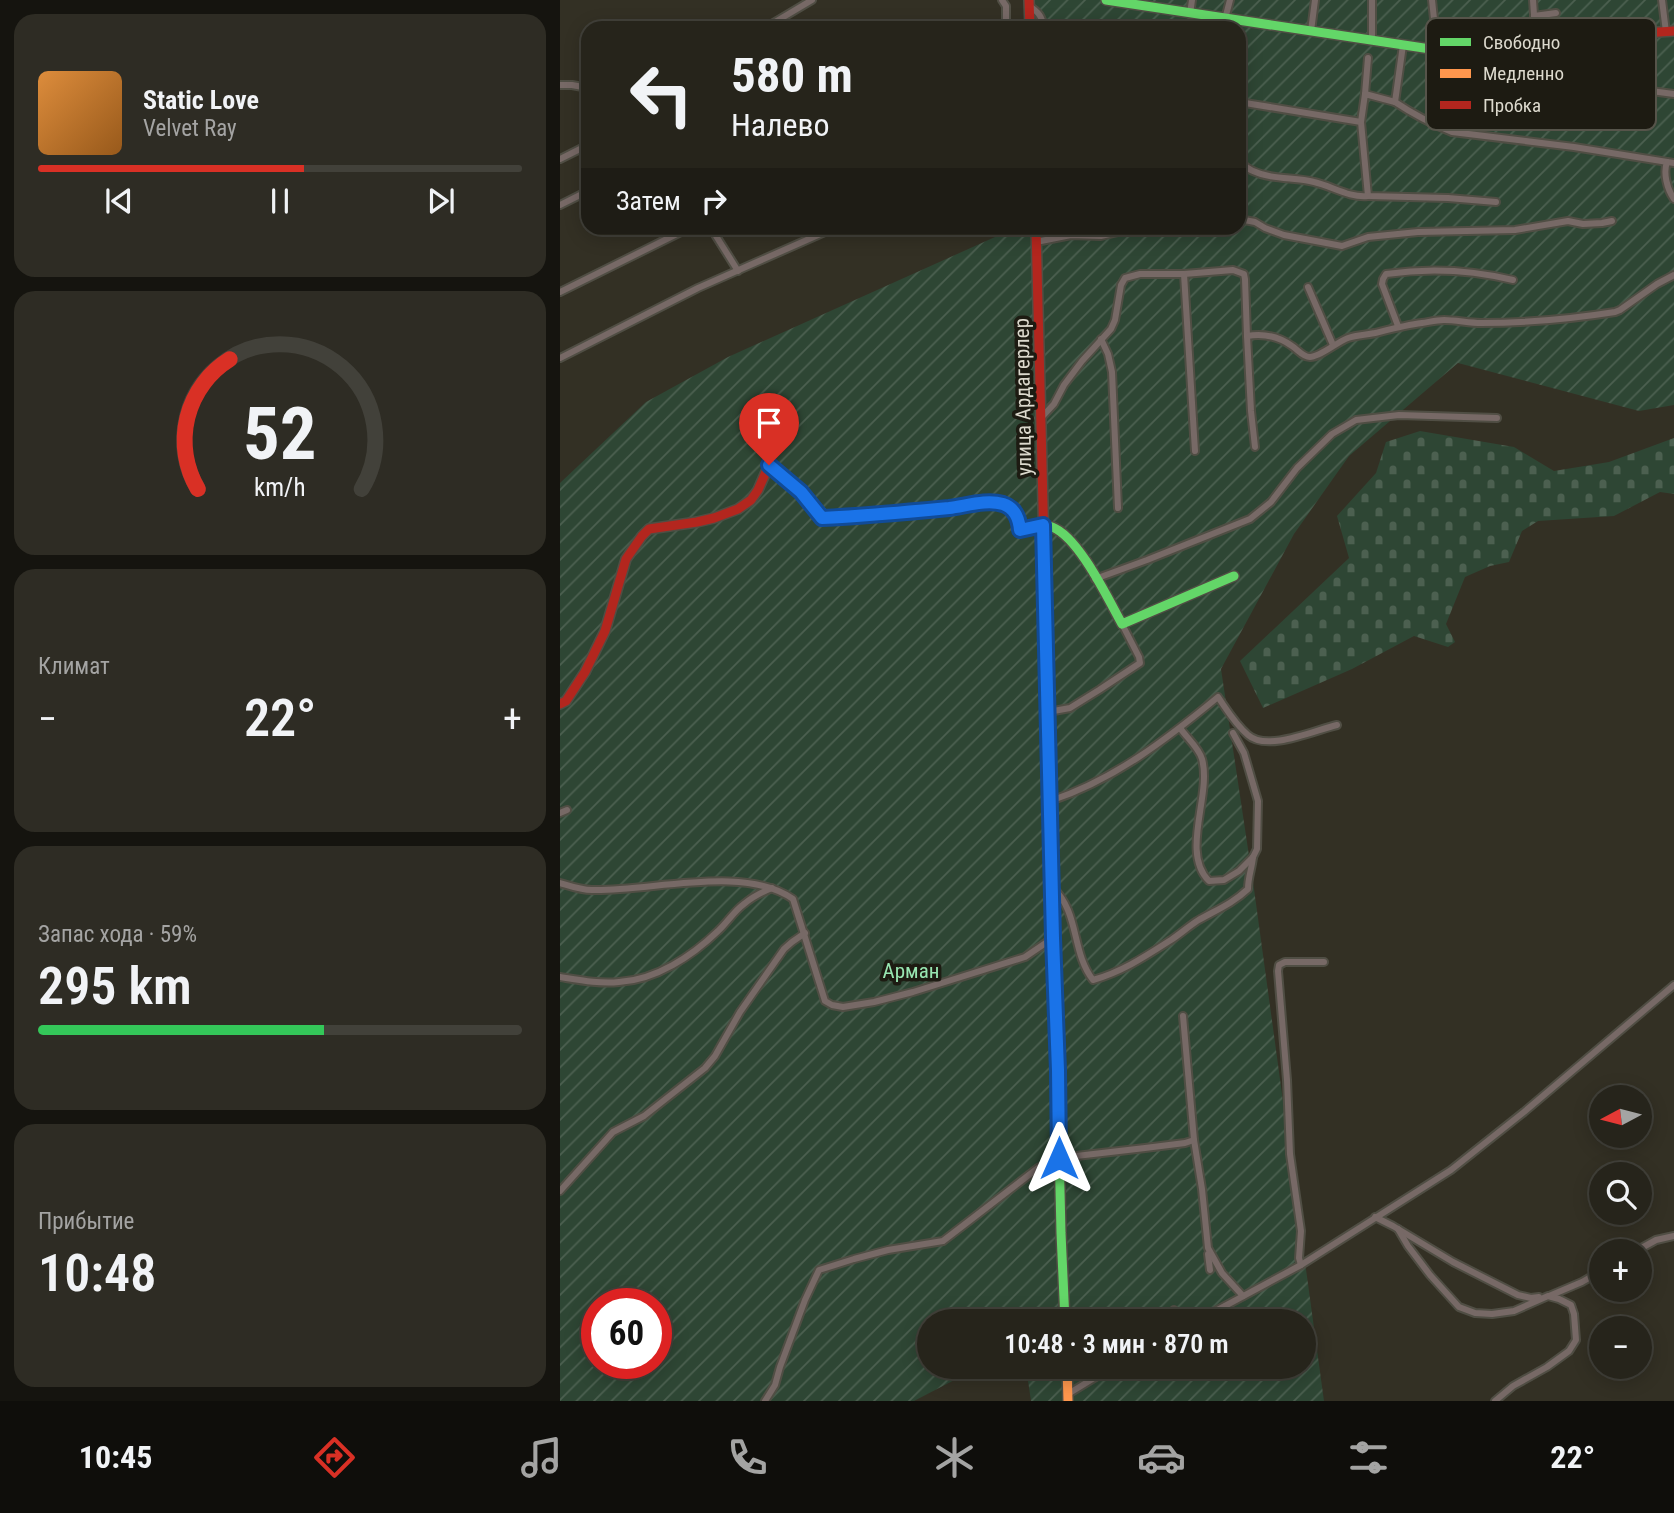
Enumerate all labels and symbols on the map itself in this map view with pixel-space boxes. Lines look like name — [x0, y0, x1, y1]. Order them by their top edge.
legend — [1426, 18, 1656, 130]
text: Свободно — [1483, 31, 1560, 54]
text: Медленно — [1483, 62, 1564, 85]
text: Пробка — [1483, 94, 1541, 117]
street label: улица Ардагерлер — [1010, 318, 1036, 476]
pin — [739, 393, 799, 465]
park label: Арман — [883, 959, 939, 983]
north arrow — [1589, 1085, 1652, 1148]
position arrow — [1022, 1121, 1096, 1195]
speed limit sign: 60 — [581, 1288, 672, 1379]

